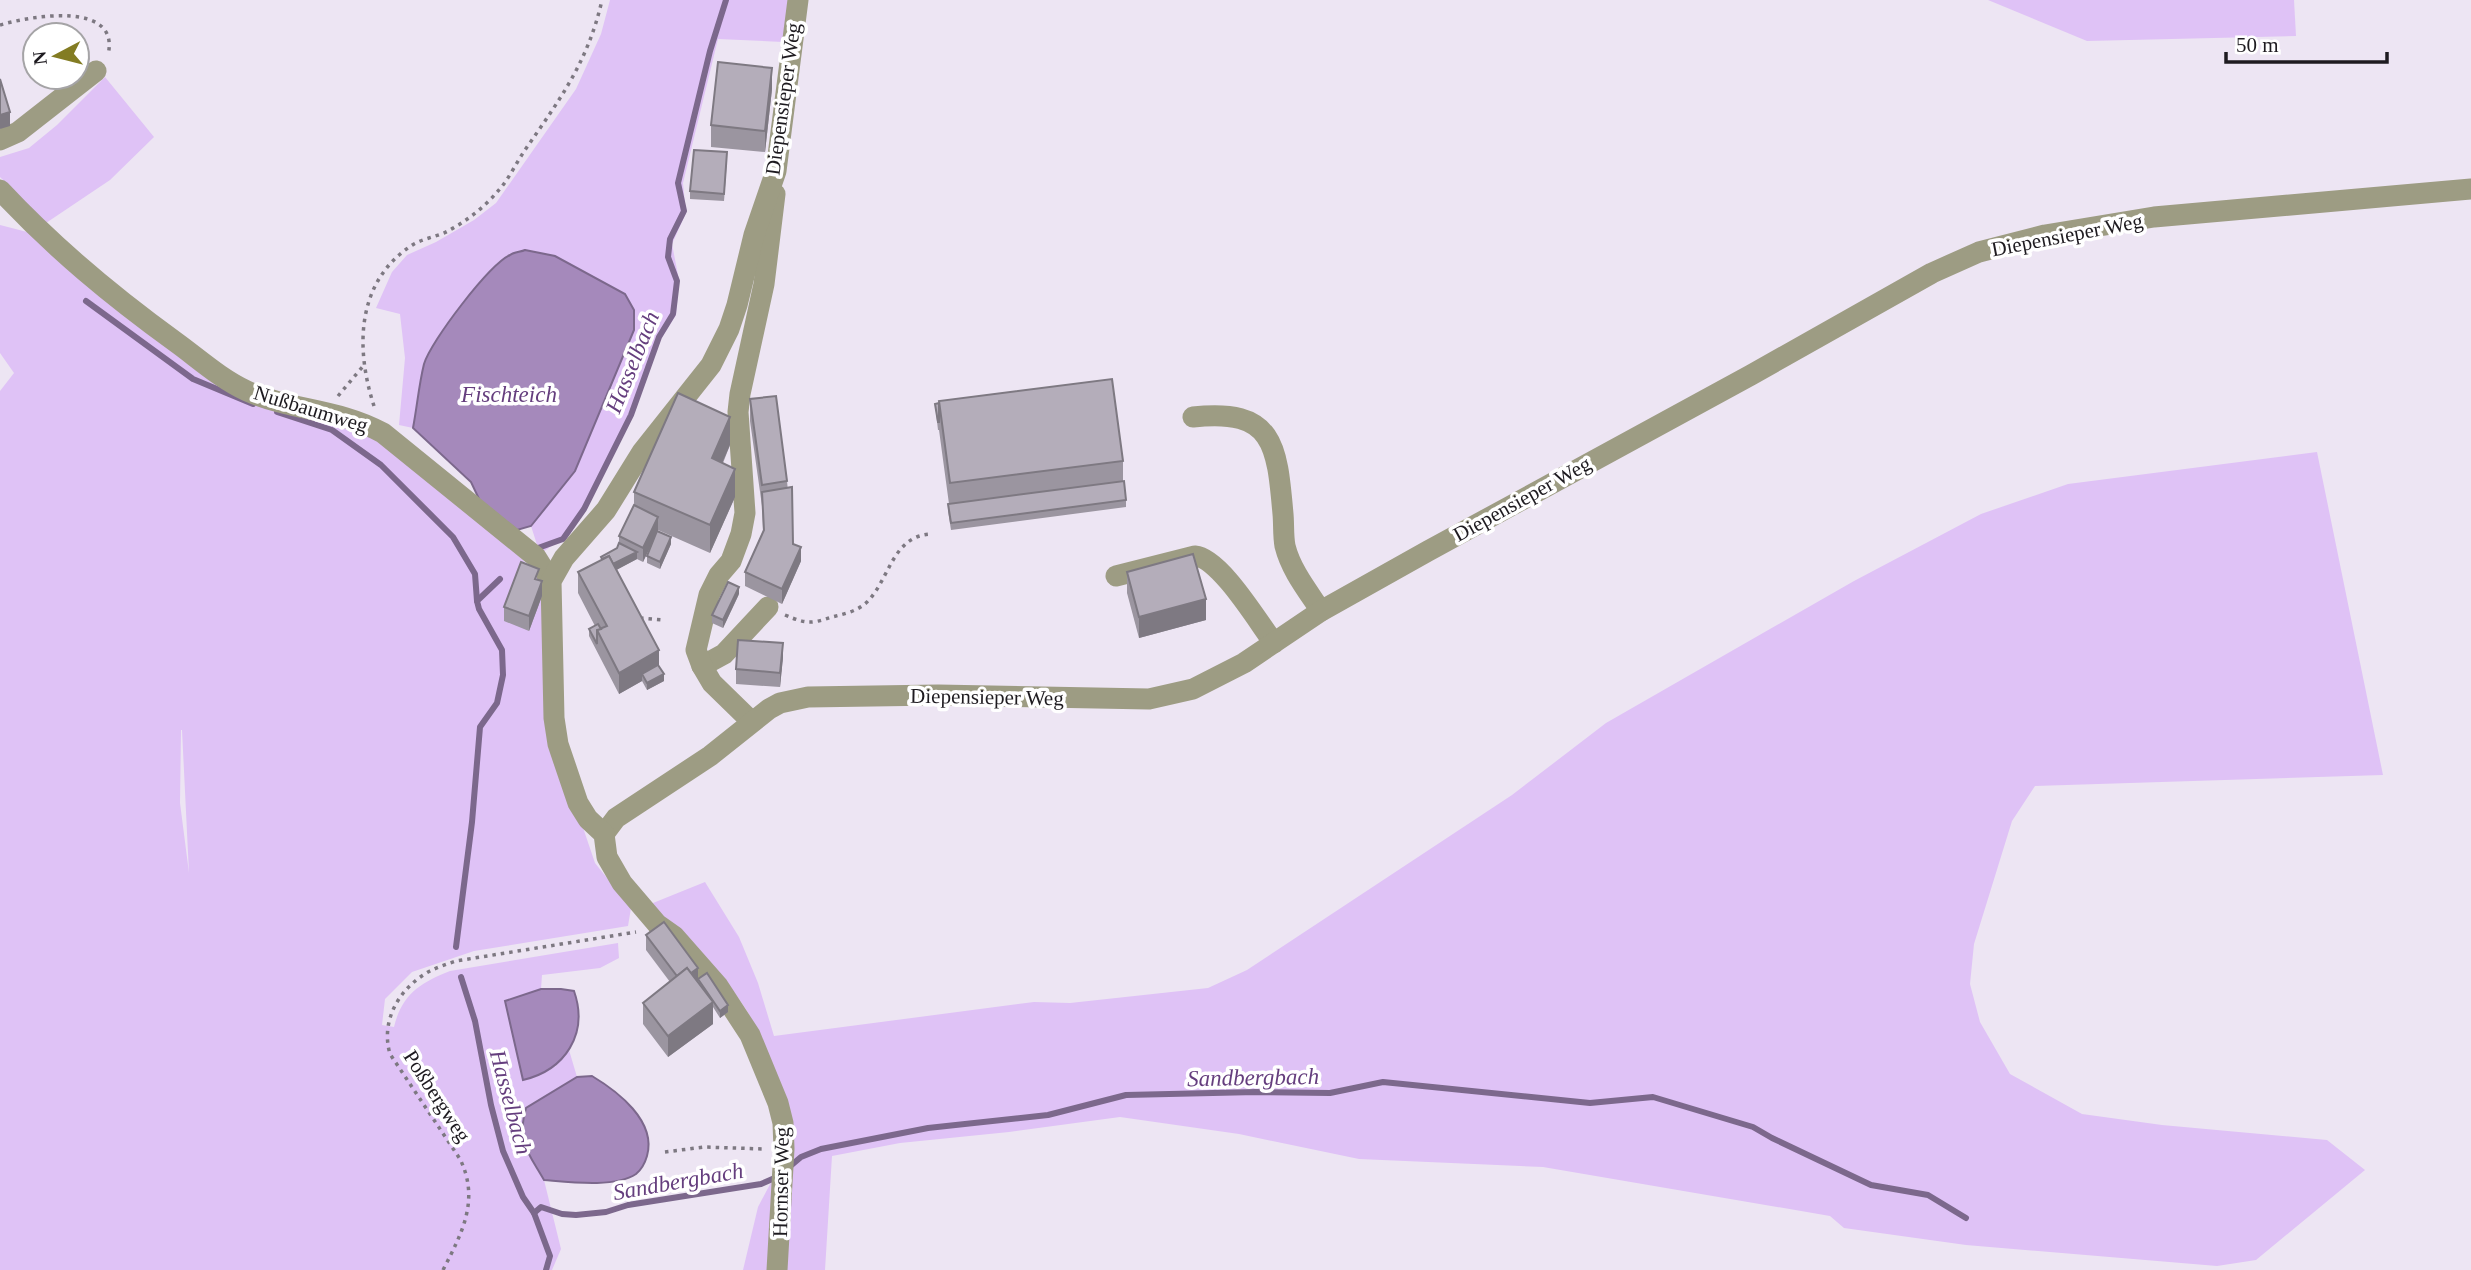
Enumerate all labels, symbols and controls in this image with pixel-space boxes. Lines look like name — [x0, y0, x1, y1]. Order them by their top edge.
north arrow — [21, 21, 91, 91]
street label: Diepensieper Weg — [760, 21, 806, 177]
scale bar — [2226, 21, 2387, 65]
text: 50 m — [2236, 33, 2279, 57]
text: N — [28, 50, 51, 66]
street label: Diepensieper Weg — [1989, 208, 2145, 261]
water label: Hasselbach — [600, 308, 664, 418]
street label: Nußbaumweg — [251, 380, 371, 438]
water label: Fischteich — [460, 382, 557, 407]
street label: Diepensieper Weg — [1449, 451, 1595, 547]
street label: Diepensieper Weg — [910, 684, 1064, 710]
street label: Poßbergweg — [398, 1046, 476, 1147]
water label: Hasselbach — [484, 1046, 536, 1157]
water label: Sandbergbach — [1187, 1064, 1319, 1091]
street label: Hornser Weg — [768, 1126, 794, 1237]
water label: Sandbergbach — [611, 1158, 745, 1205]

